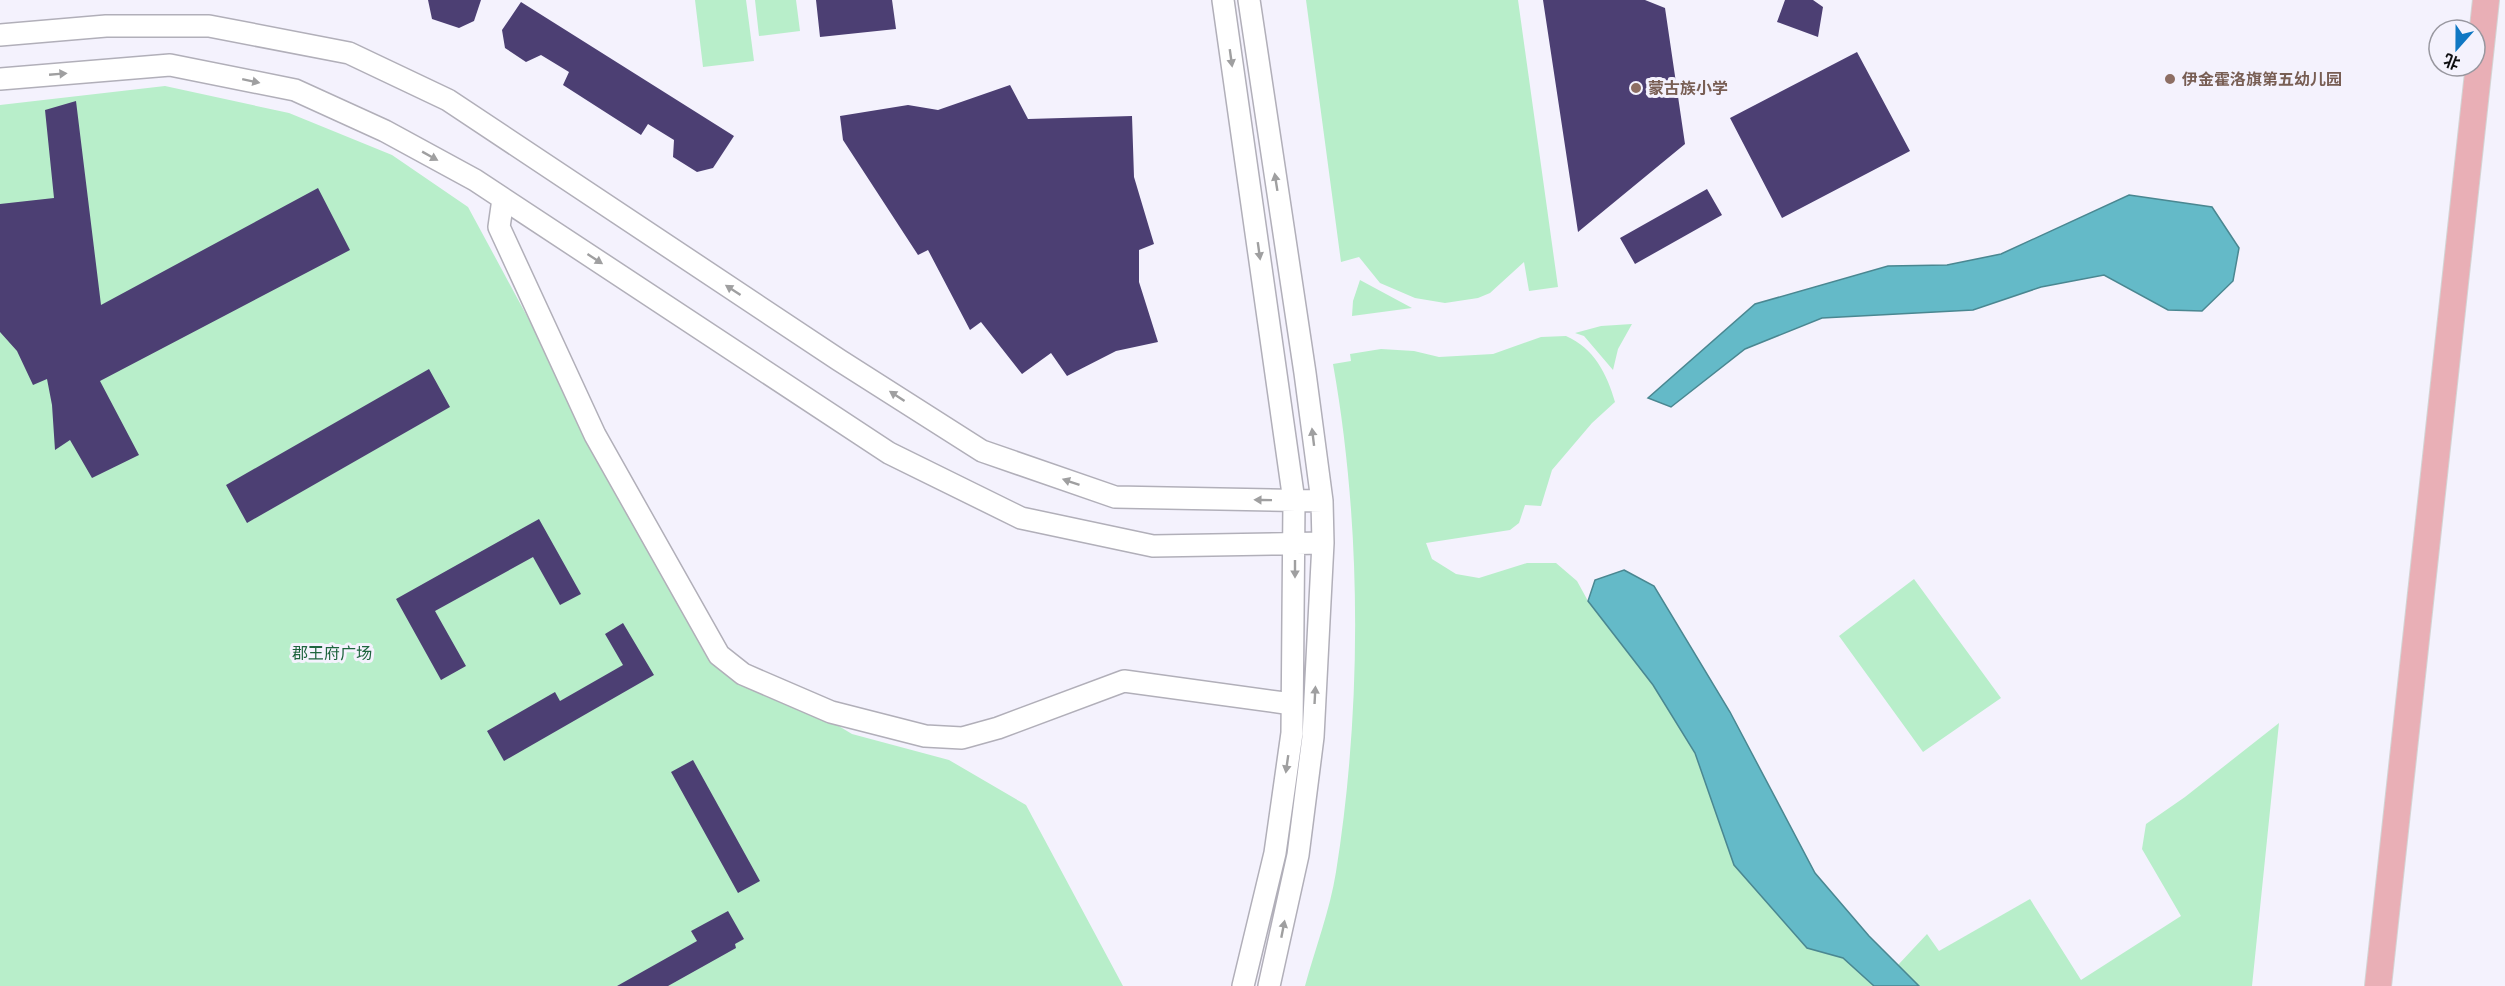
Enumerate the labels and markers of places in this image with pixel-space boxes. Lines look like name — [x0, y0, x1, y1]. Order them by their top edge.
place label: 伊金霍洛旗第五幼儿园 — [2181, 69, 2342, 89]
marker: 伊金霍洛旗第五幼儿园 — [2163, 72, 2177, 86]
place label: 蒙古族小学 — [1648, 78, 1728, 98]
marker: 蒙古族小学 — [1629, 81, 1643, 95]

